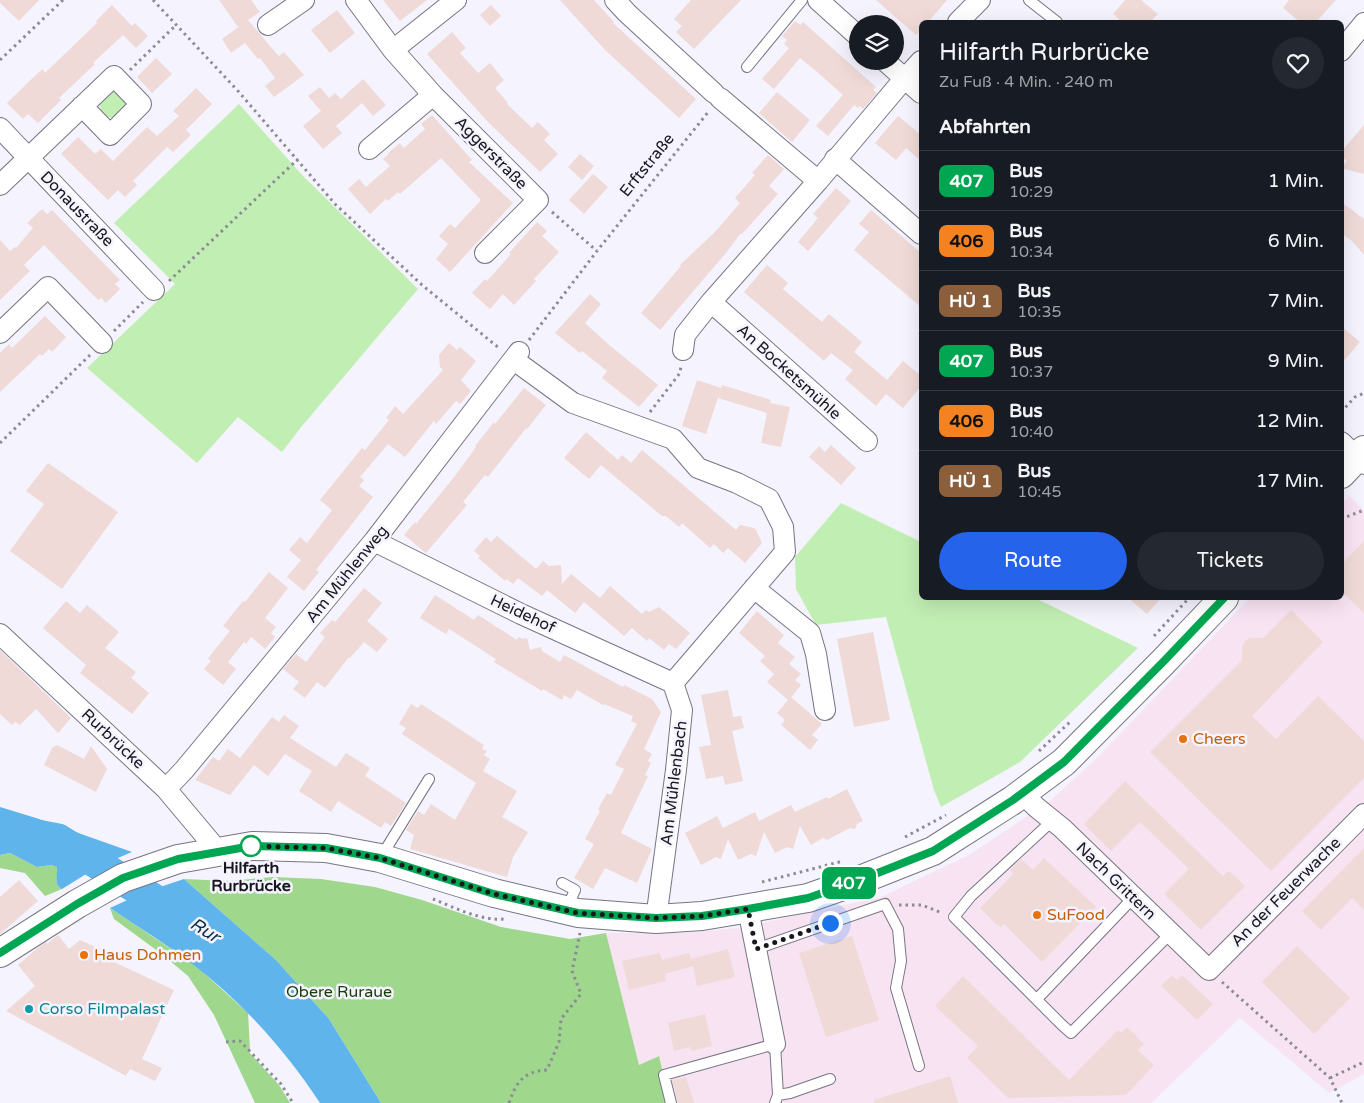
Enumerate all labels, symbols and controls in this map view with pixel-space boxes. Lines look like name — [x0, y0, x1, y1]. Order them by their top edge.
map controls — [849, 15, 904, 70]
button: layers — [849, 15, 904, 70]
button: heart — [1272, 37, 1324, 89]
text: Hilfarth Rurbrücke — [939, 38, 1149, 67]
text: Zu Fuß · 4 Min. · 240 m — [939, 72, 1113, 92]
street label: Aggerstraße — [450, 112, 532, 194]
text: Abfahrten — [939, 116, 1031, 138]
street label: Erftstraße — [615, 129, 679, 201]
text: Bus — [1009, 160, 1043, 182]
street label: Donaustraße — [36, 167, 118, 251]
text: 407 — [950, 170, 983, 192]
text: 1 Min. — [1268, 170, 1324, 192]
text: 10:29 — [1009, 182, 1053, 202]
text: Bus — [1009, 220, 1043, 242]
text: 406 — [950, 230, 983, 252]
text: 6 Min. — [1268, 230, 1324, 252]
text: 10:34 — [1009, 242, 1053, 262]
text: Bus — [1017, 280, 1051, 302]
text: HÜ 1 — [949, 290, 992, 312]
text: 7 Min. — [1268, 290, 1324, 312]
text: 10:35 — [1017, 302, 1062, 322]
street label: An Bocketsmühle — [733, 320, 845, 424]
text: Bus — [1009, 340, 1043, 362]
text: 407 — [950, 350, 983, 372]
text: 9 Min. — [1268, 350, 1324, 372]
text: 10:37 — [1009, 362, 1053, 382]
text: Bus — [1009, 400, 1043, 422]
text: 406 — [950, 410, 983, 432]
text: 12 Min. — [1256, 410, 1324, 432]
text: 10:40 — [1009, 422, 1053, 442]
text: Bus — [1017, 460, 1051, 482]
text: HÜ 1 — [949, 470, 992, 492]
text: 17 Min. — [1256, 470, 1324, 492]
text: 10:45 — [1017, 482, 1062, 502]
street label: Am Mühlenweg — [302, 521, 392, 627]
button: Route — [939, 532, 1127, 590]
button: Tickets — [1137, 532, 1324, 590]
street label: Heidehof — [487, 590, 560, 638]
street label: Rurbrücke — [77, 705, 149, 773]
street label: Am Mühlenbach — [656, 719, 692, 847]
place label: Cheers — [1193, 729, 1246, 749]
marker: Cheers — [1177, 733, 1189, 745]
street label: An der Feuerwache — [1227, 833, 1345, 951]
marker: Hilfarth Rurbrücke — [240, 835, 262, 857]
street label: Nach Grittern — [1072, 838, 1160, 924]
place label: Hilfarth Rurbrücke — [211, 858, 291, 896]
line badge: 407 — [820, 867, 878, 899]
text: 407 — [832, 872, 866, 894]
place label: SuFood — [1047, 905, 1105, 925]
marker: SuFood — [1031, 909, 1043, 921]
your location — [818, 911, 843, 936]
water label: Rur — [186, 913, 226, 949]
place label: Haus Dohmen — [94, 945, 201, 965]
marker: Haus Dohmen — [78, 949, 90, 961]
park label: Obere Ruraue — [286, 982, 392, 1002]
place label: Corso Filmpalast — [39, 999, 165, 1019]
marker: Corso Filmpalast — [23, 1003, 35, 1015]

